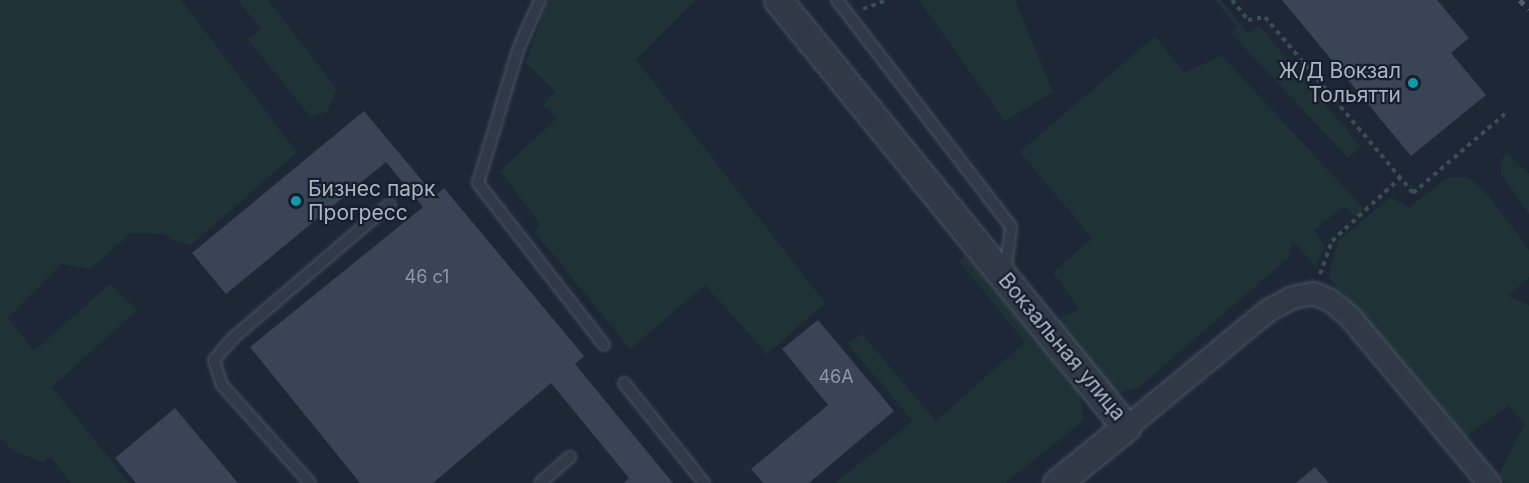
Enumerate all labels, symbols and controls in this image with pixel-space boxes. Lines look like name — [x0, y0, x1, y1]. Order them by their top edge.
place label: Ж/Д Вокзал Тольятти — [1279, 58, 1401, 108]
marker: Ж/Д Вокзал Тольятти — [1406, 76, 1420, 90]
place label: Бизнес парк Прогресс — [308, 176, 435, 226]
marker: Бизнес парк Прогресс — [289, 194, 303, 208]
house number: 46 с1 — [405, 266, 449, 288]
street label: Вокзальная улица — [993, 268, 1131, 426]
house number: 46А — [818, 366, 854, 388]

